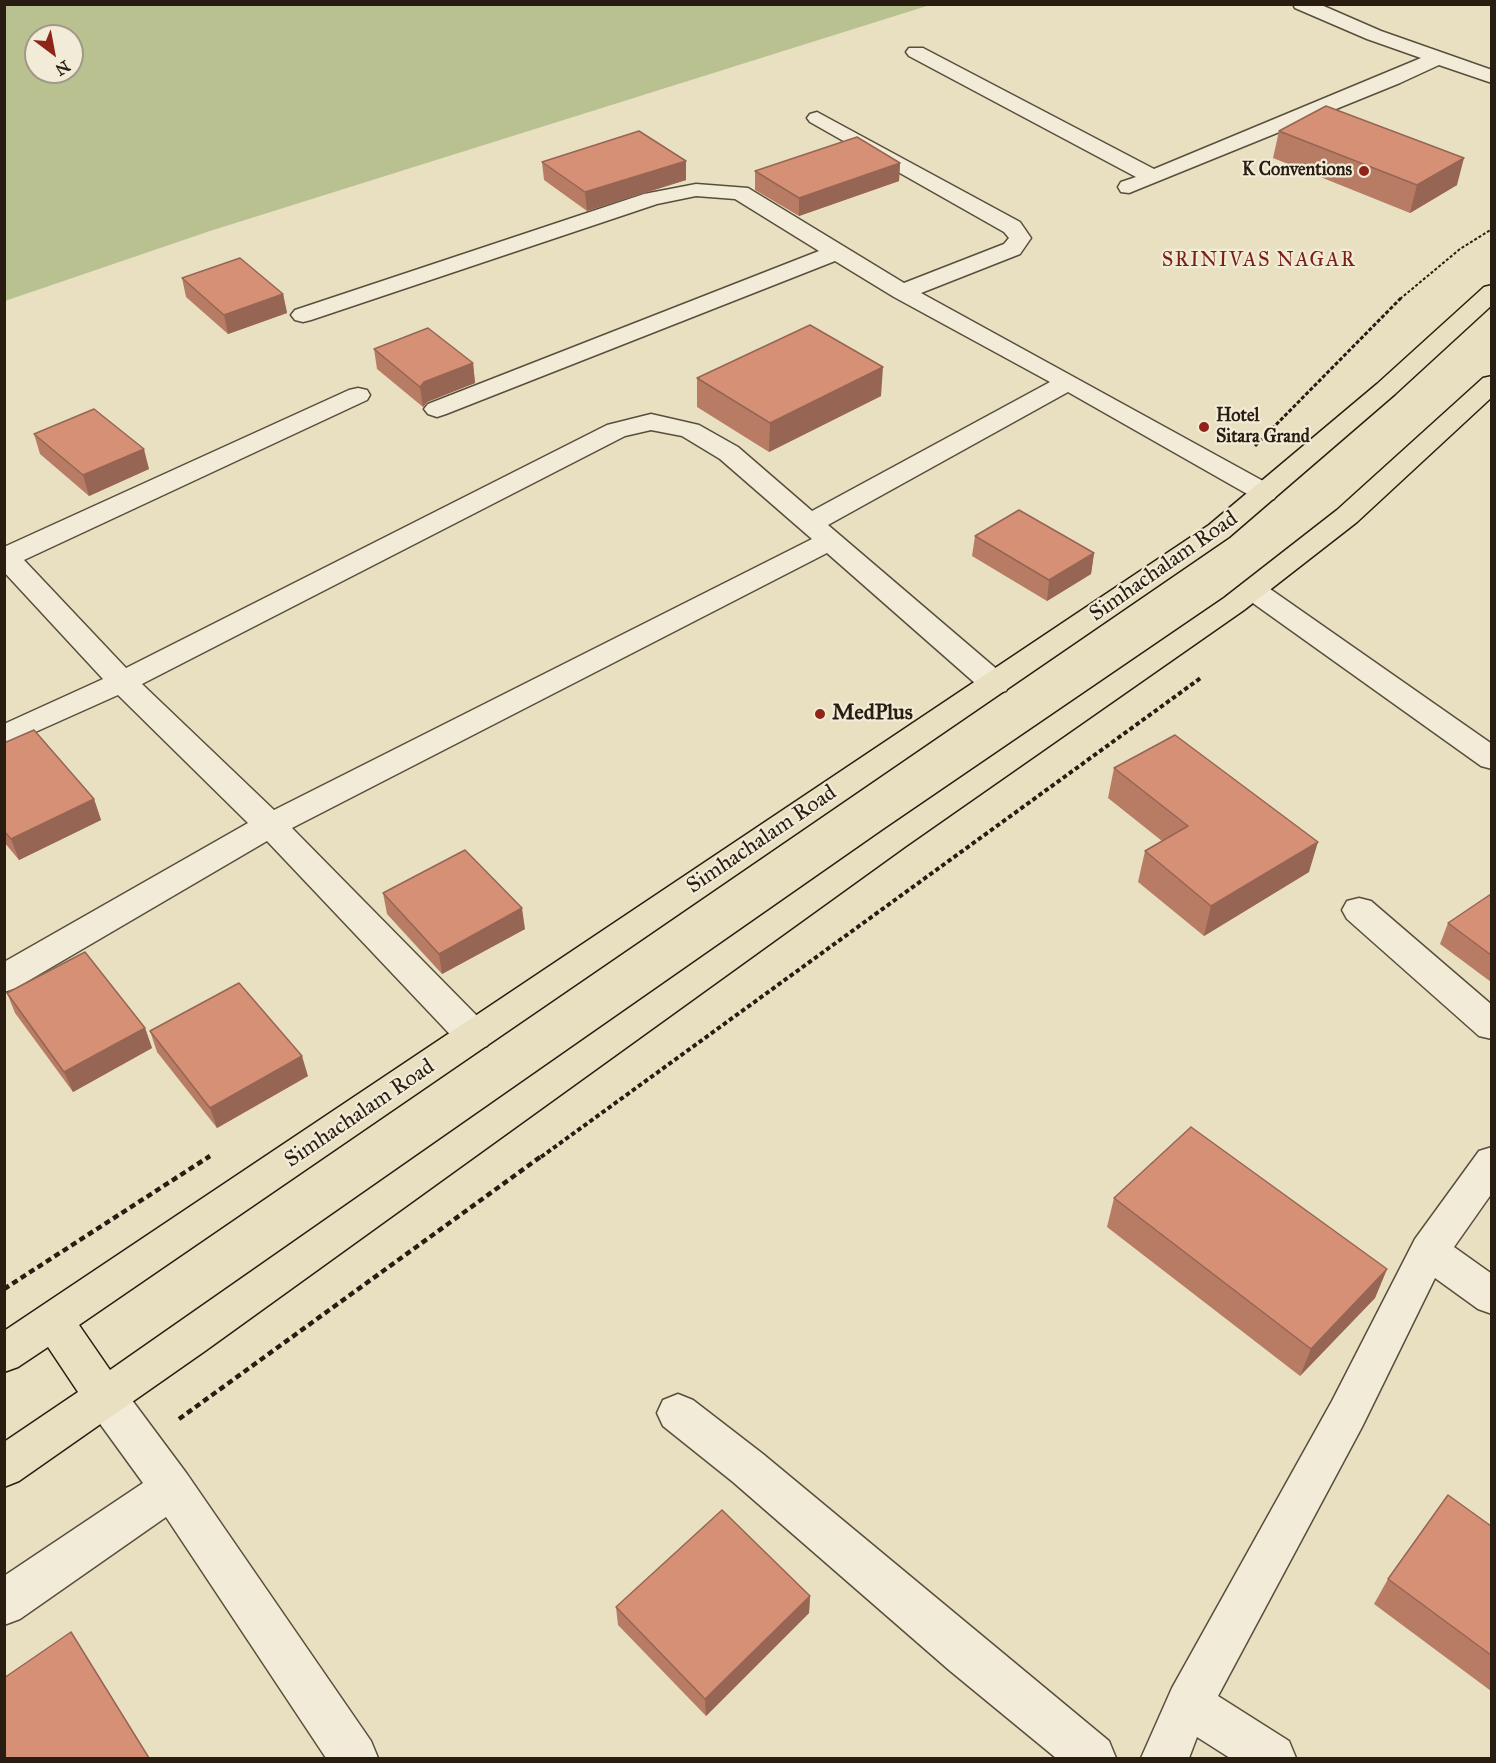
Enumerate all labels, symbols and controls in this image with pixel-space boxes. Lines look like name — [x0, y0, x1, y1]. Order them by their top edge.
north arrow — [24, 24, 84, 84]
text: N — [52, 56, 74, 80]
place label: K Conventions — [1242, 160, 1352, 182]
marker: K Conventions — [1357, 164, 1371, 178]
district label: SRINIVAS NAGAR — [1162, 249, 1356, 273]
place label: Hotel Sitara Grand — [1216, 406, 1310, 448]
marker: Hotel Sitara Grand — [1197, 420, 1211, 434]
street label: Simhachalam Road — [1085, 506, 1243, 628]
place label: MedPlus — [832, 701, 913, 727]
marker: MedPlus — [813, 707, 827, 721]
street label: Simhachalam Road — [682, 780, 842, 900]
street label: Simhachalam Road — [280, 1054, 440, 1174]

